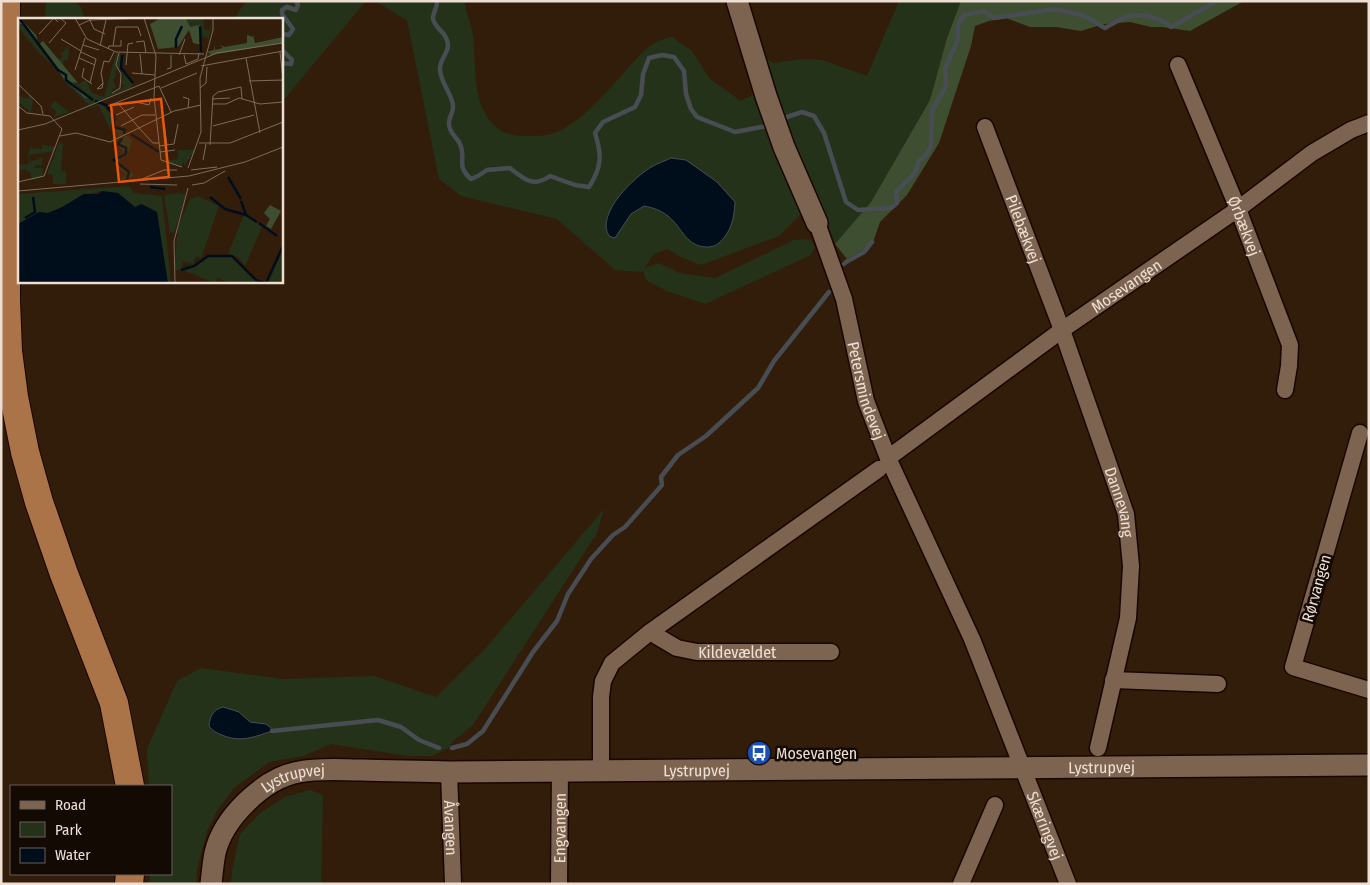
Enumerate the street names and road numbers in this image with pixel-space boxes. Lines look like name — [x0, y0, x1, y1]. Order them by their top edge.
street label: Pilebækvej — [1002, 192, 1045, 266]
street label: Ørbækvej — [1224, 193, 1264, 259]
street label: Mosevangen — [1088, 255, 1165, 317]
street label: Petersmindevej — [843, 340, 889, 442]
street label: Dannevang — [1100, 465, 1137, 539]
street label: Rørvangen — [1298, 552, 1335, 624]
street label: Kildevældet — [698, 643, 777, 662]
street label: Lystrupvej — [1068, 758, 1135, 777]
street label: Lystrupvej — [257, 761, 325, 797]
street label: Lystrupvej — [663, 761, 730, 780]
street label: Skæringvej — [1023, 789, 1067, 863]
street label: Engvangen — [550, 793, 570, 863]
street label: Åvangen — [440, 800, 461, 856]

